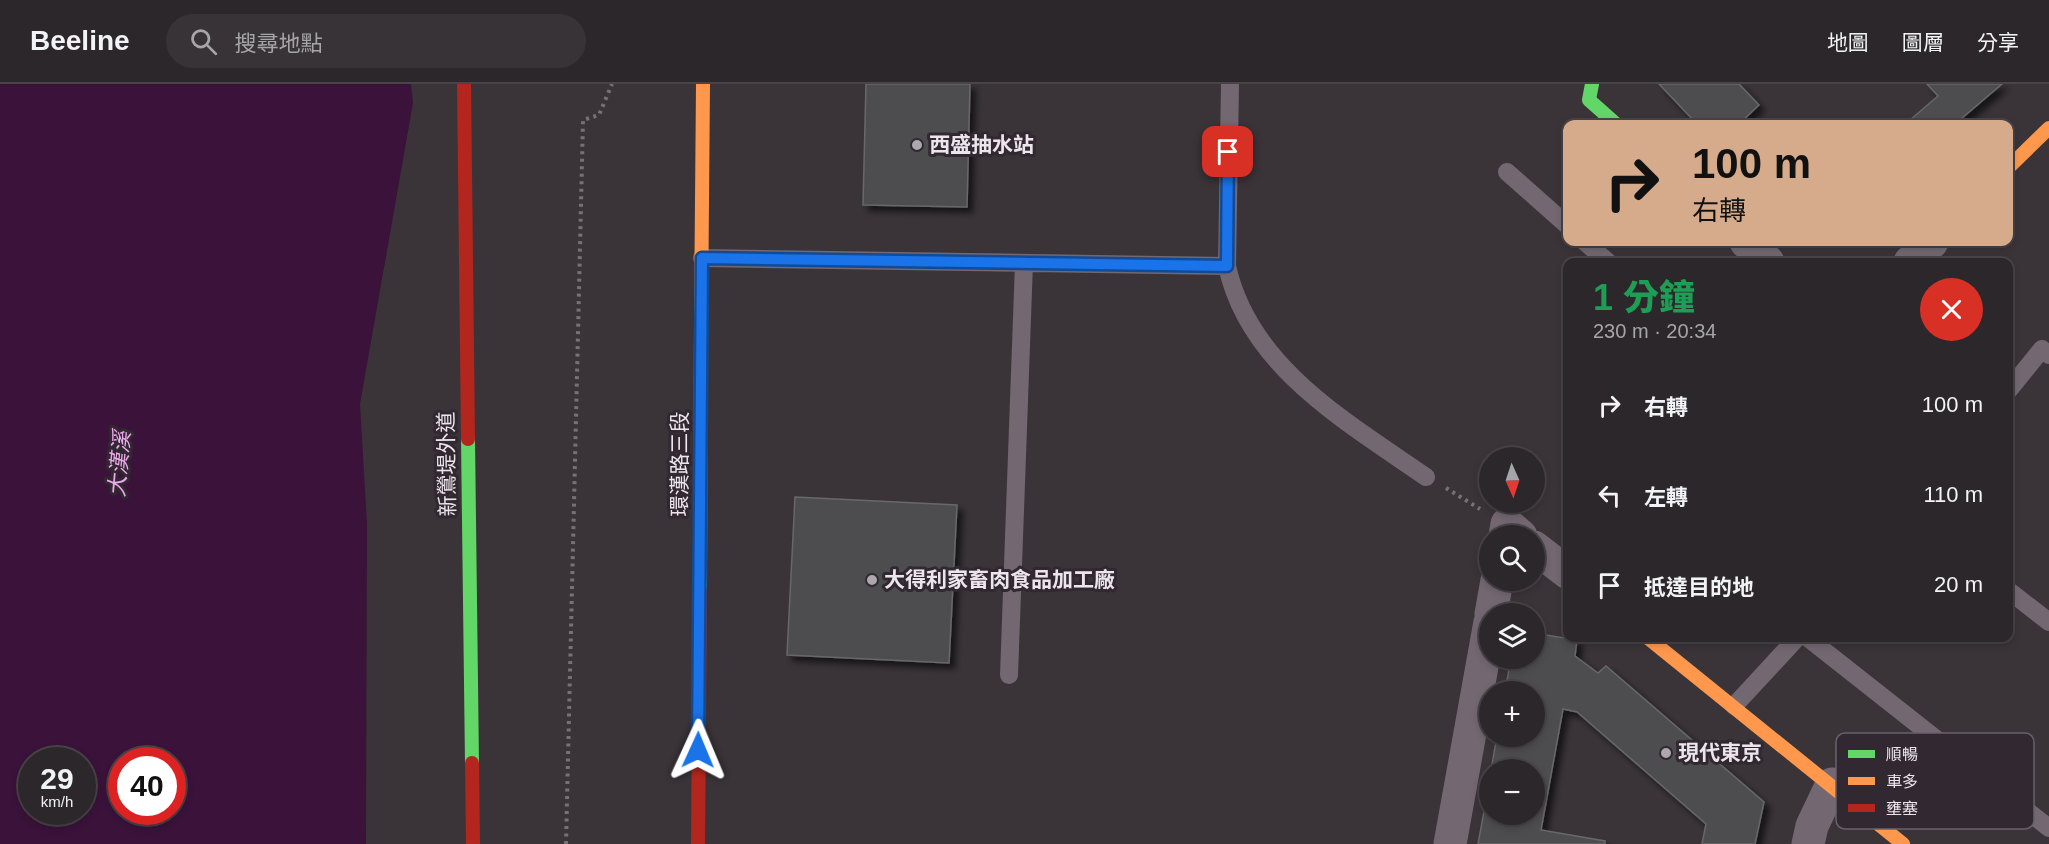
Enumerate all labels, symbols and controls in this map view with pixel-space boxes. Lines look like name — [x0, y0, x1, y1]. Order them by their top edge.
search box — [166, 14, 586, 68]
text: Beeline — [30, 25, 130, 56]
icon: search — [187, 25, 220, 58]
text: 搜尋地點 — [235, 31, 323, 56]
text: 地圖 — [1827, 31, 1869, 54]
text: 圖層 — [1902, 31, 1944, 54]
text: 分享 — [1977, 31, 2019, 54]
pin — [1202, 126, 1253, 177]
place label: 西盛抽水站 — [929, 133, 1034, 156]
icon: arrive — [1211, 135, 1244, 168]
marker: 西盛抽水站 — [910, 138, 924, 152]
text: 100 m — [1692, 140, 1811, 187]
icon: right — [1593, 144, 1671, 222]
text: 右轉 — [1692, 196, 1746, 226]
text: 1 分鐘 — [1593, 277, 1695, 318]
button: close — [1920, 278, 1983, 341]
text: 230 m · 20:34 — [1593, 320, 1716, 342]
icon: right — [1593, 389, 1626, 422]
text: 100 m — [1922, 392, 1983, 417]
text: 右轉 — [1644, 395, 1688, 420]
street label: 新鶯堤外道 — [434, 411, 459, 517]
street label: 環漢路三段 — [668, 412, 691, 517]
water label: 大漢溪 — [104, 427, 135, 498]
north arrow — [1479, 447, 1545, 513]
map controls — [1479, 447, 1545, 825]
icon: left — [1593, 479, 1626, 512]
text: 110 m — [1923, 482, 1983, 507]
text: 左轉 — [1644, 485, 1688, 510]
button: search — [1479, 525, 1545, 591]
place label: 大得利家畜肉食品加工廠 — [884, 568, 1115, 591]
icon: arrive — [1593, 569, 1626, 602]
text: 20 m — [1934, 572, 1983, 597]
marker: 大得利家畜肉食品加工廠 — [865, 573, 879, 587]
text: 抵達目的地 — [1644, 575, 1754, 600]
button: layers — [1479, 603, 1545, 669]
button: + — [1479, 681, 1545, 747]
position arrow — [666, 718, 730, 782]
legend — [1836, 733, 2034, 829]
place label: 現代東京 — [1678, 741, 1762, 764]
marker: 現代東京 — [1659, 746, 1673, 760]
text: 順暢 — [1886, 746, 1918, 763]
speed limit sign: 40 — [108, 747, 186, 825]
button: − — [1479, 759, 1545, 825]
text: 29 — [40, 762, 74, 795]
text: 車多 — [1886, 773, 1918, 790]
text: km/h — [41, 793, 73, 810]
text: 壅塞 — [1886, 800, 1918, 817]

